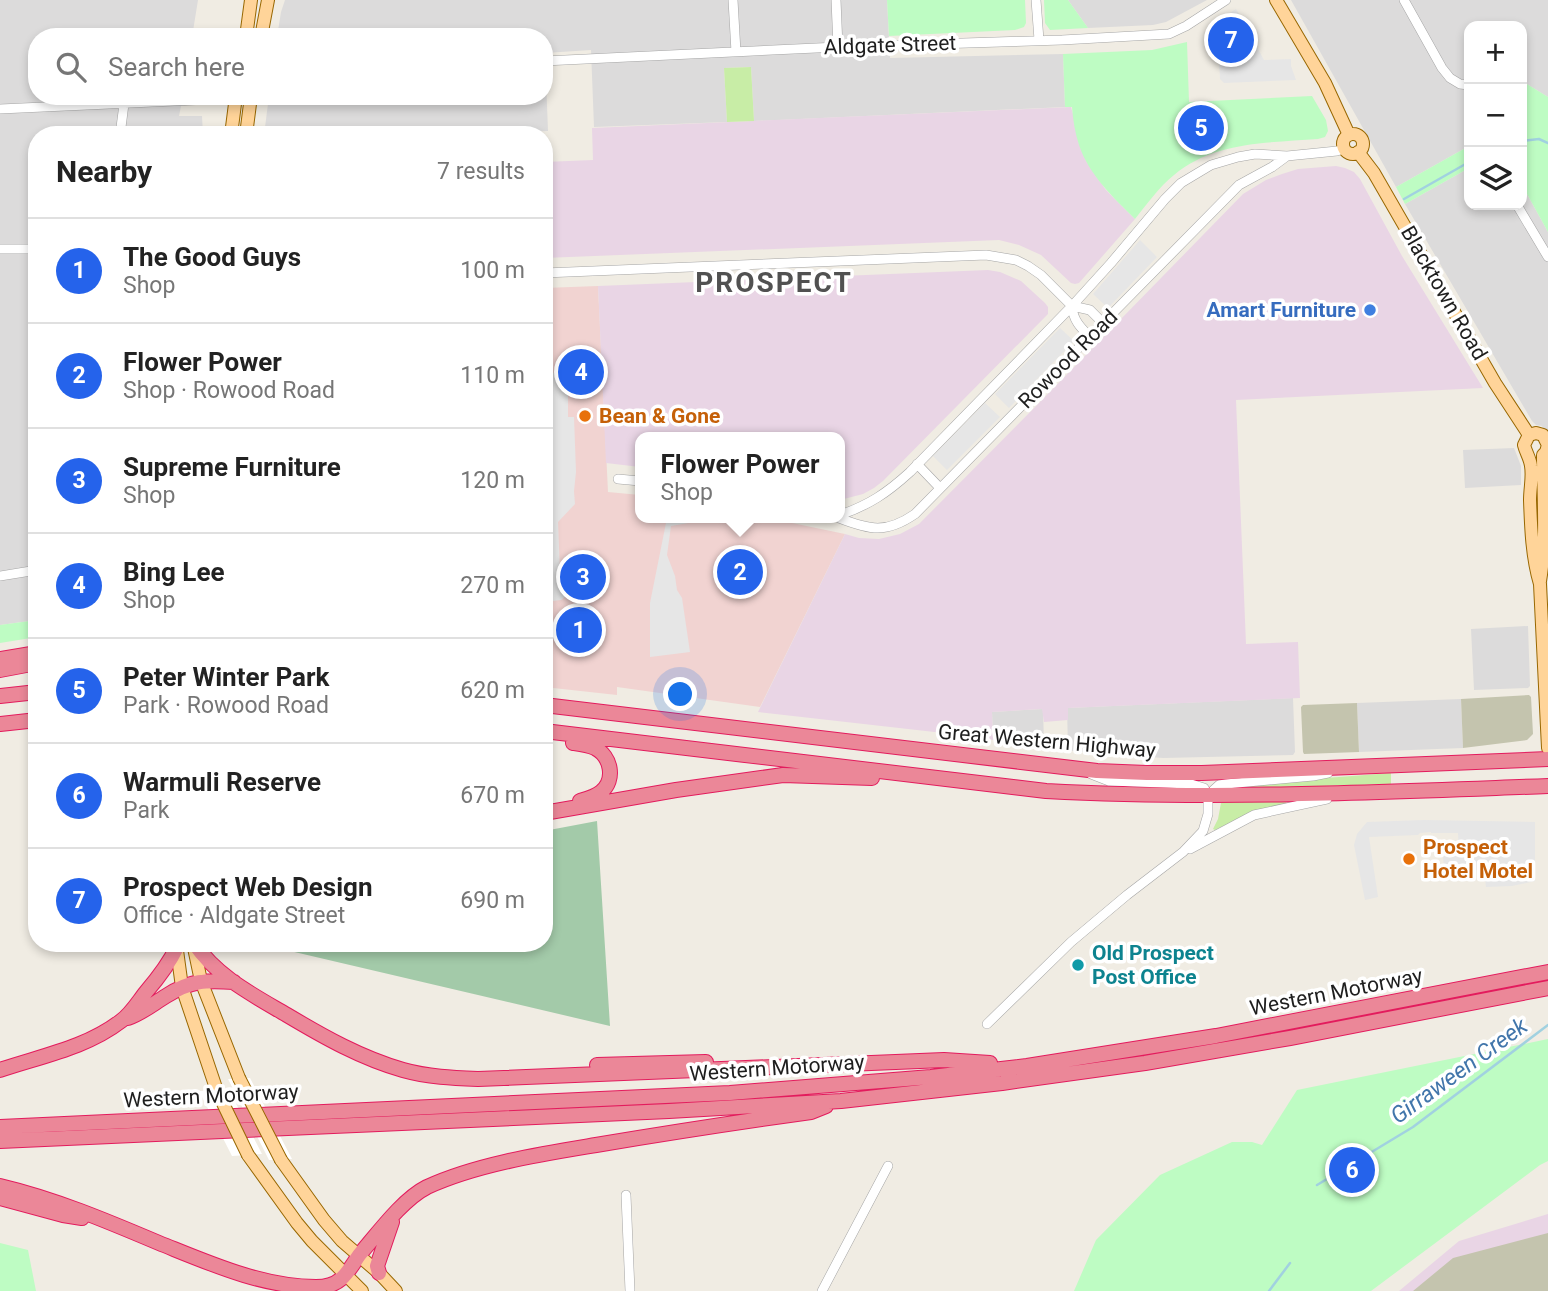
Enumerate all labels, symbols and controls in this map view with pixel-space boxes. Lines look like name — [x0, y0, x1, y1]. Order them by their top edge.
pin: 7 — [1208, 14, 1254, 66]
map controls — [1464, 21, 1527, 210]
button: + — [1464, 21, 1527, 84]
search box — [28, 28, 553, 105]
street label: Aldgate Street — [823, 31, 957, 59]
icon: search — [52, 48, 90, 86]
text: Search here — [108, 52, 245, 82]
button: − — [1464, 84, 1527, 147]
pin: 5 — [1178, 102, 1224, 154]
button: layers — [1464, 147, 1527, 210]
text: Nearby — [56, 154, 152, 189]
text: 7 results — [437, 158, 525, 185]
street label: Blacktown Road — [1396, 222, 1492, 364]
text: The Good Guys — [123, 242, 301, 272]
text: 1 — [72, 257, 86, 284]
text: 100 m — [460, 257, 525, 284]
district label: PROSPECT — [695, 266, 853, 299]
text: Shop — [123, 272, 175, 299]
place label: Amart Furniture — [1206, 298, 1356, 322]
marker: Amart Furniture — [1362, 302, 1378, 318]
street label: Rowood Road — [1014, 305, 1122, 413]
pin: 4 — [558, 346, 604, 398]
text: Flower Power — [123, 347, 282, 377]
text: 2 — [72, 362, 86, 389]
text: 110 m — [460, 362, 525, 389]
text: Shop · Rowood Road — [123, 377, 335, 404]
place label: Bean & Gone — [599, 404, 720, 428]
marker: Bean & Gone — [577, 408, 593, 424]
popup — [635, 432, 845, 523]
text: Flower Power — [661, 449, 819, 479]
text: Supreme Furniture — [123, 452, 341, 482]
text: 3 — [72, 467, 86, 494]
text: 120 m — [460, 467, 525, 494]
text: Shop — [661, 479, 713, 506]
text: Shop — [123, 482, 175, 509]
pin: 2 — [717, 546, 763, 598]
pin: 3 — [560, 551, 606, 603]
text: Bing Lee — [123, 557, 225, 587]
text: 4 — [72, 572, 86, 599]
text: 270 m — [460, 572, 525, 599]
text: Shop — [123, 587, 175, 614]
pin: 1 — [556, 604, 602, 656]
text: Peter Winter Park — [123, 662, 329, 692]
text: 5 — [72, 677, 86, 704]
text: 620 m — [460, 677, 525, 704]
your location — [663, 677, 697, 711]
text: Park · Rowood Road — [123, 692, 329, 719]
street label: Great Western Highway — [937, 720, 1157, 762]
text: Warmuli Reserve — [123, 767, 321, 797]
text: 6 — [72, 782, 86, 809]
text: 670 m — [460, 782, 525, 809]
text: Park — [123, 797, 169, 824]
place label: Prospect Hotel Motel — [1423, 835, 1533, 883]
marker: Prospect Hotel Motel — [1401, 851, 1417, 867]
text: Prospect Web Design — [123, 872, 372, 902]
text: 7 — [72, 887, 86, 914]
text: 690 m — [460, 887, 525, 914]
text: Office · Aldgate Street — [123, 902, 345, 929]
place label: Old Prospect Post Office — [1092, 941, 1214, 989]
marker: Old Prospect Post Office — [1070, 957, 1086, 973]
street label: Western Motorway — [1248, 963, 1424, 1021]
water label: Girraween Creek — [1385, 1012, 1533, 1130]
street label: Western Motorway — [689, 1050, 865, 1086]
street label: Western Motorway — [123, 1079, 299, 1113]
pin: 6 — [1329, 1144, 1375, 1196]

